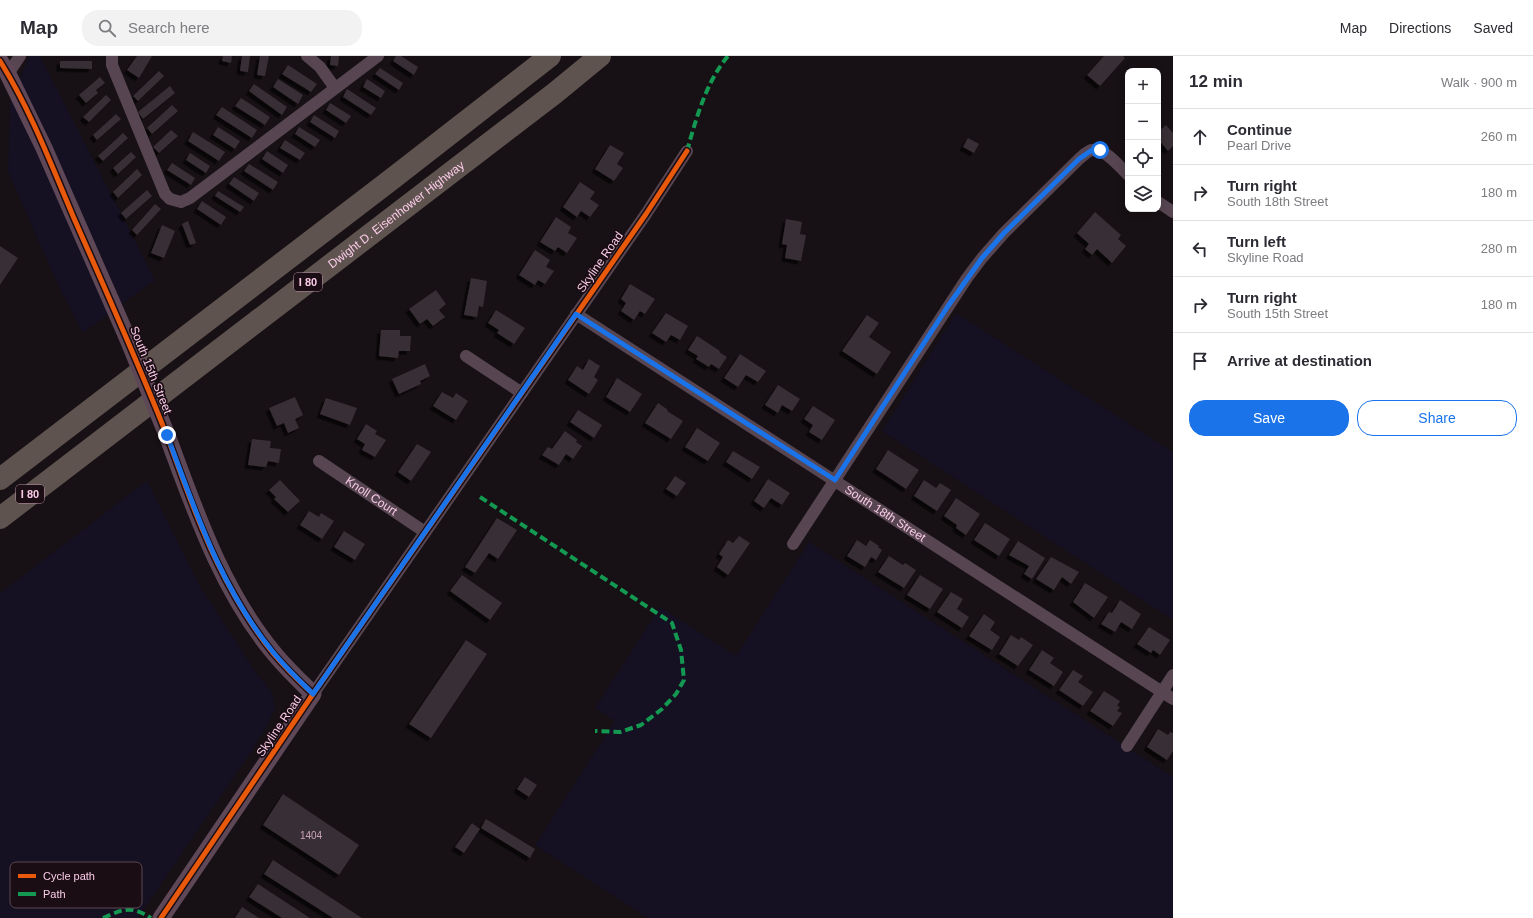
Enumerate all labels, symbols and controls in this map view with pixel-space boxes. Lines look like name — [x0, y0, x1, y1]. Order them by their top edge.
search box — [82, 10, 362, 46]
text: Map — [20, 17, 58, 38]
icon: search — [96, 17, 118, 39]
text: Search here — [128, 19, 210, 36]
text: Map — [1340, 20, 1367, 36]
text: Directions — [1389, 20, 1451, 36]
text: Saved — [1473, 20, 1513, 36]
map controls — [1125, 68, 1161, 212]
button: + — [1125, 68, 1161, 104]
text: 12 min — [1189, 72, 1243, 91]
text: Walk · 900 m — [1441, 75, 1517, 90]
button: − — [1125, 104, 1161, 140]
text: Continue — [1227, 121, 1292, 138]
icon: ahead — [1189, 126, 1211, 148]
text: 260 m — [1481, 129, 1517, 144]
text: Pearl Drive — [1227, 138, 1291, 153]
button: locate — [1125, 140, 1161, 176]
route start — [1091, 141, 1109, 159]
street label: Dwight D. Eisenhower Highway — [325, 158, 467, 271]
button: layers — [1125, 176, 1161, 212]
text: Turn right — [1227, 177, 1297, 194]
icon: right — [1189, 182, 1211, 204]
text: 180 m — [1481, 185, 1517, 200]
text: South 18th Street — [1227, 194, 1328, 209]
street label: Skyline Road — [574, 229, 626, 295]
text: Turn left — [1227, 233, 1286, 250]
icon: left — [1189, 238, 1211, 260]
text: 280 m — [1481, 241, 1517, 256]
text: Skyline Road — [1227, 250, 1304, 265]
road number: I 80 — [294, 273, 322, 291]
text: Turn right — [1227, 289, 1297, 306]
icon: right — [1189, 294, 1211, 316]
text: 180 m — [1481, 297, 1517, 312]
text: South 15th Street — [1227, 306, 1328, 321]
street label: South 15th Street — [127, 324, 175, 417]
icon: arrive — [1189, 350, 1211, 372]
text: Arrive at destination — [1227, 352, 1372, 369]
button: Save — [1189, 400, 1349, 436]
button: Share — [1357, 400, 1517, 436]
route end — [158, 426, 176, 444]
street label: Knoll Court — [343, 474, 400, 519]
street label: South 18th Street — [842, 482, 929, 545]
road number: I 80 — [16, 485, 44, 503]
street label: Skyline Road — [253, 693, 305, 759]
house number: 1404 — [300, 830, 323, 841]
legend — [10, 862, 142, 908]
text: Cycle path — [43, 870, 95, 882]
text: Path — [43, 888, 66, 900]

